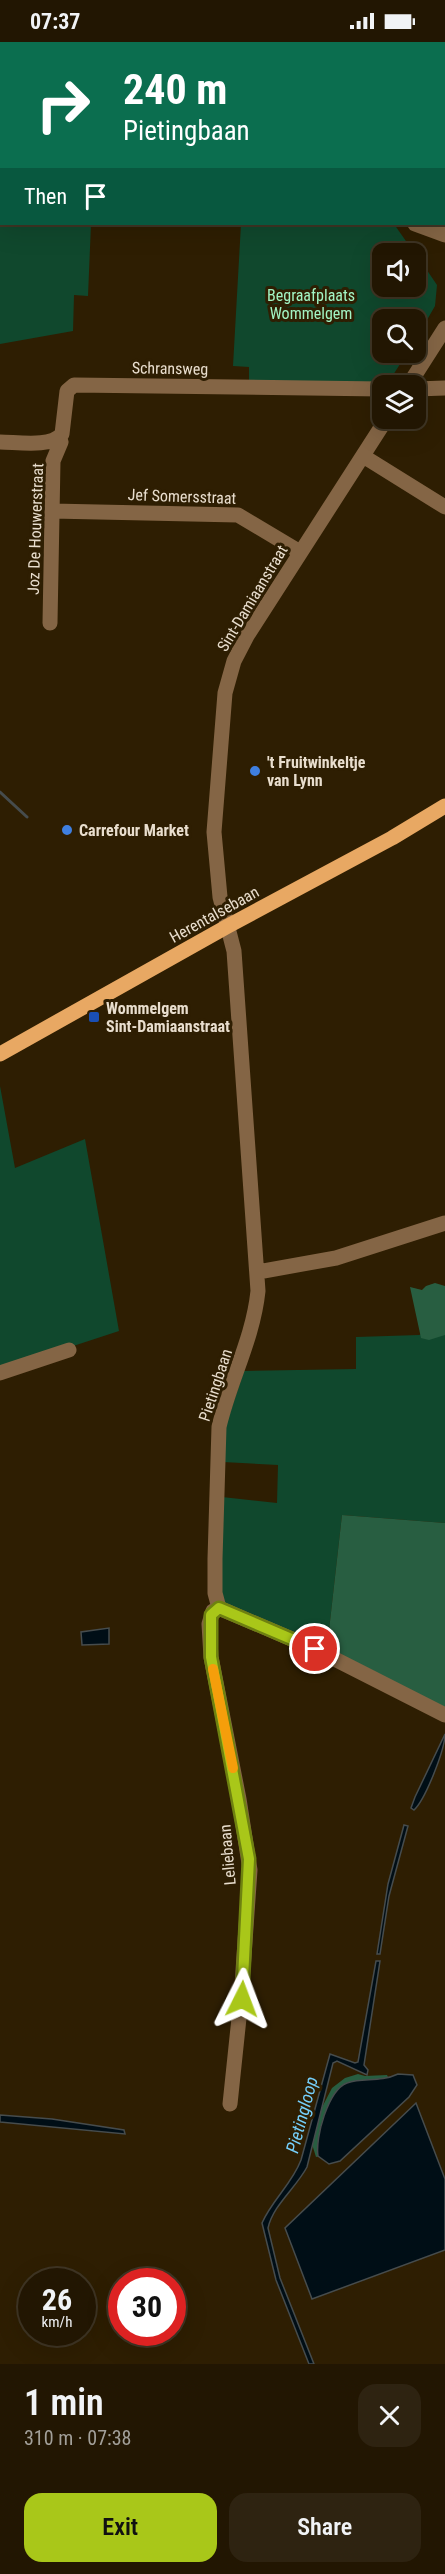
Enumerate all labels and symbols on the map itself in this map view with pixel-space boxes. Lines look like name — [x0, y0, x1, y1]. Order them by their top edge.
park label: Begraafplaats Wommelgem — [267, 286, 355, 323]
street label: Schransweg — [132, 358, 208, 379]
street label: Joz De Houwerstraat — [24, 463, 47, 595]
street label: Jef Somersstraat — [127, 485, 237, 508]
street label: Sint-Damiaanstraat — [213, 541, 292, 655]
place label: 't Fruitwinkeltje van Lynn — [267, 753, 366, 790]
marker: 't Fruitwinkeltje van Lynn — [248, 764, 262, 778]
place label: Carrefour Market — [79, 821, 189, 840]
marker: Carrefour Market — [60, 823, 74, 837]
street label: Herentalsebaan — [166, 882, 262, 947]
place label: Wommelgem Sint-Damiaanstraat — [106, 999, 230, 1036]
marker: Wommelgem Sint-Damiaanstraat — [87, 1010, 101, 1024]
street label: Pietingbaan — [195, 1347, 236, 1424]
pin — [289, 1623, 340, 1674]
street label: Leliebaan — [215, 1824, 240, 1886]
position arrow — [210, 1967, 274, 2031]
water label: Pietingloop — [281, 2074, 322, 2155]
speed limit sign: 30 — [108, 2268, 186, 2346]

